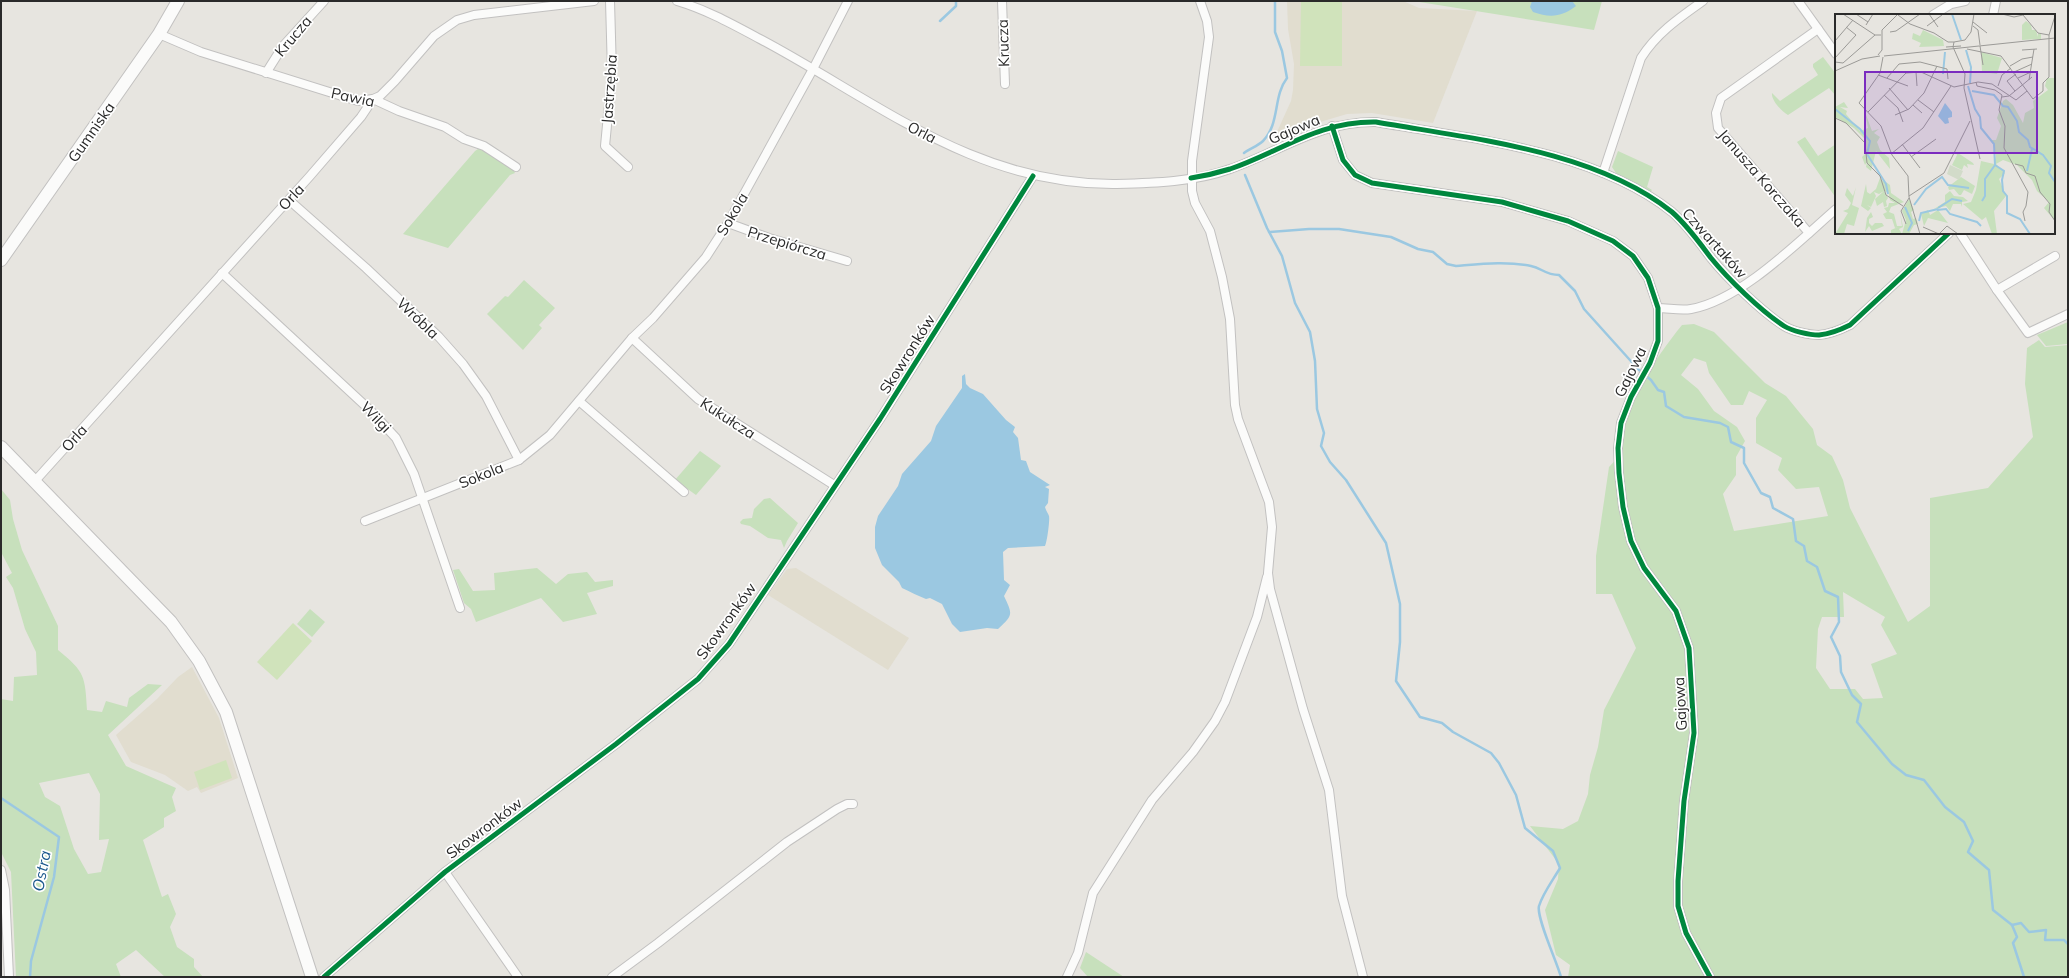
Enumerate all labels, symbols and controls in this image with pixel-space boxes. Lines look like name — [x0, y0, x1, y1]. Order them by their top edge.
street label: Krucza — [270, 12, 316, 60]
inset map — [1835, 14, 2055, 234]
street label: Krucza — [993, 19, 1013, 67]
street label: Jastrzębia — [597, 54, 621, 124]
street label: Pawia — [330, 83, 376, 111]
street label: Gumniska — [63, 98, 119, 166]
street label: Gajowa — [1265, 110, 1323, 148]
street label: Orla — [904, 117, 940, 147]
street label: Janusza Korczaka — [1714, 125, 1810, 231]
street label: Orla — [274, 180, 308, 214]
street label: Sokola — [712, 189, 752, 239]
street label: Czwartaków — [1678, 204, 1752, 282]
street label: Przepiórcza — [745, 222, 829, 264]
street label: Wróbla — [393, 293, 443, 343]
street label: Skowronków — [875, 311, 939, 397]
street label: Gajowa — [1610, 344, 1650, 400]
street label: Kukułcza — [697, 393, 759, 443]
street label: Wilgi — [357, 397, 395, 437]
street label: Orla — [57, 421, 91, 455]
street label: Sokola — [456, 457, 506, 493]
street label: Skowronków — [692, 579, 760, 663]
street label: Gajowa — [1669, 677, 1691, 731]
street label: Skowronków — [442, 793, 526, 863]
water label: Ostra — [27, 849, 55, 893]

